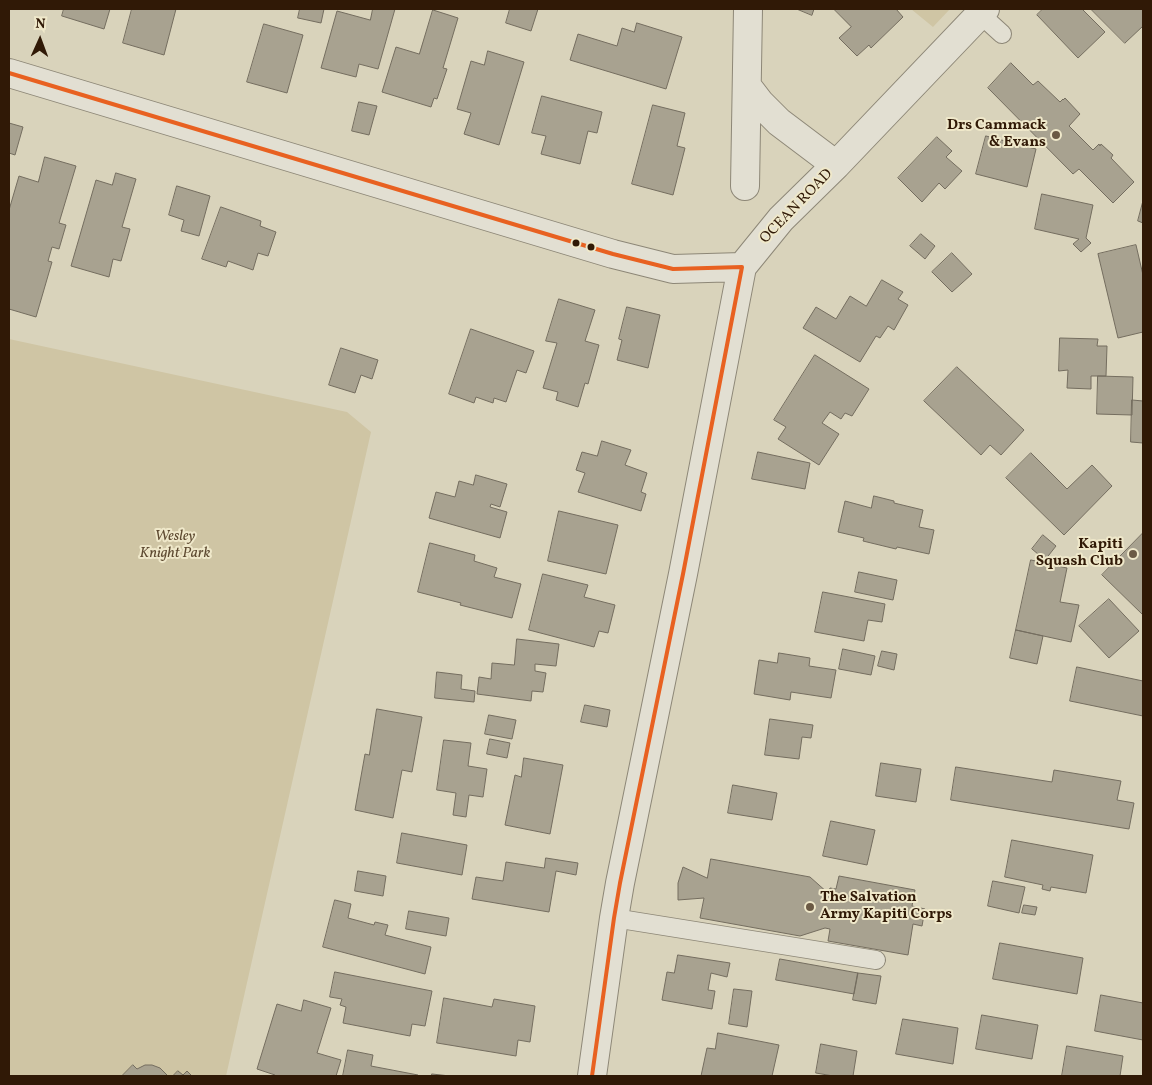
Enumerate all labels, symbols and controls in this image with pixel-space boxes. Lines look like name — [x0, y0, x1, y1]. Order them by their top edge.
north arrow — [15, 15, 65, 65]
text: N — [35, 15, 46, 34]
place label: Drs Cammack & Evans — [947, 117, 1046, 152]
marker: Drs Cammack & Evans — [1050, 129, 1062, 141]
street label: OCEAN ROAD — [757, 166, 837, 248]
unlabelled marker — [571, 238, 581, 248]
unlabelled marker — [586, 242, 596, 252]
park label: Wesley Knight Park — [140, 528, 210, 563]
place label: Kapiti Squash Club — [1036, 536, 1123, 571]
marker: Kapiti Squash Club — [1127, 548, 1139, 560]
place label: The Salvation Army Kapiti Corps — [820, 889, 952, 924]
marker: The Salvation Army Kapiti Corps — [804, 901, 816, 913]

